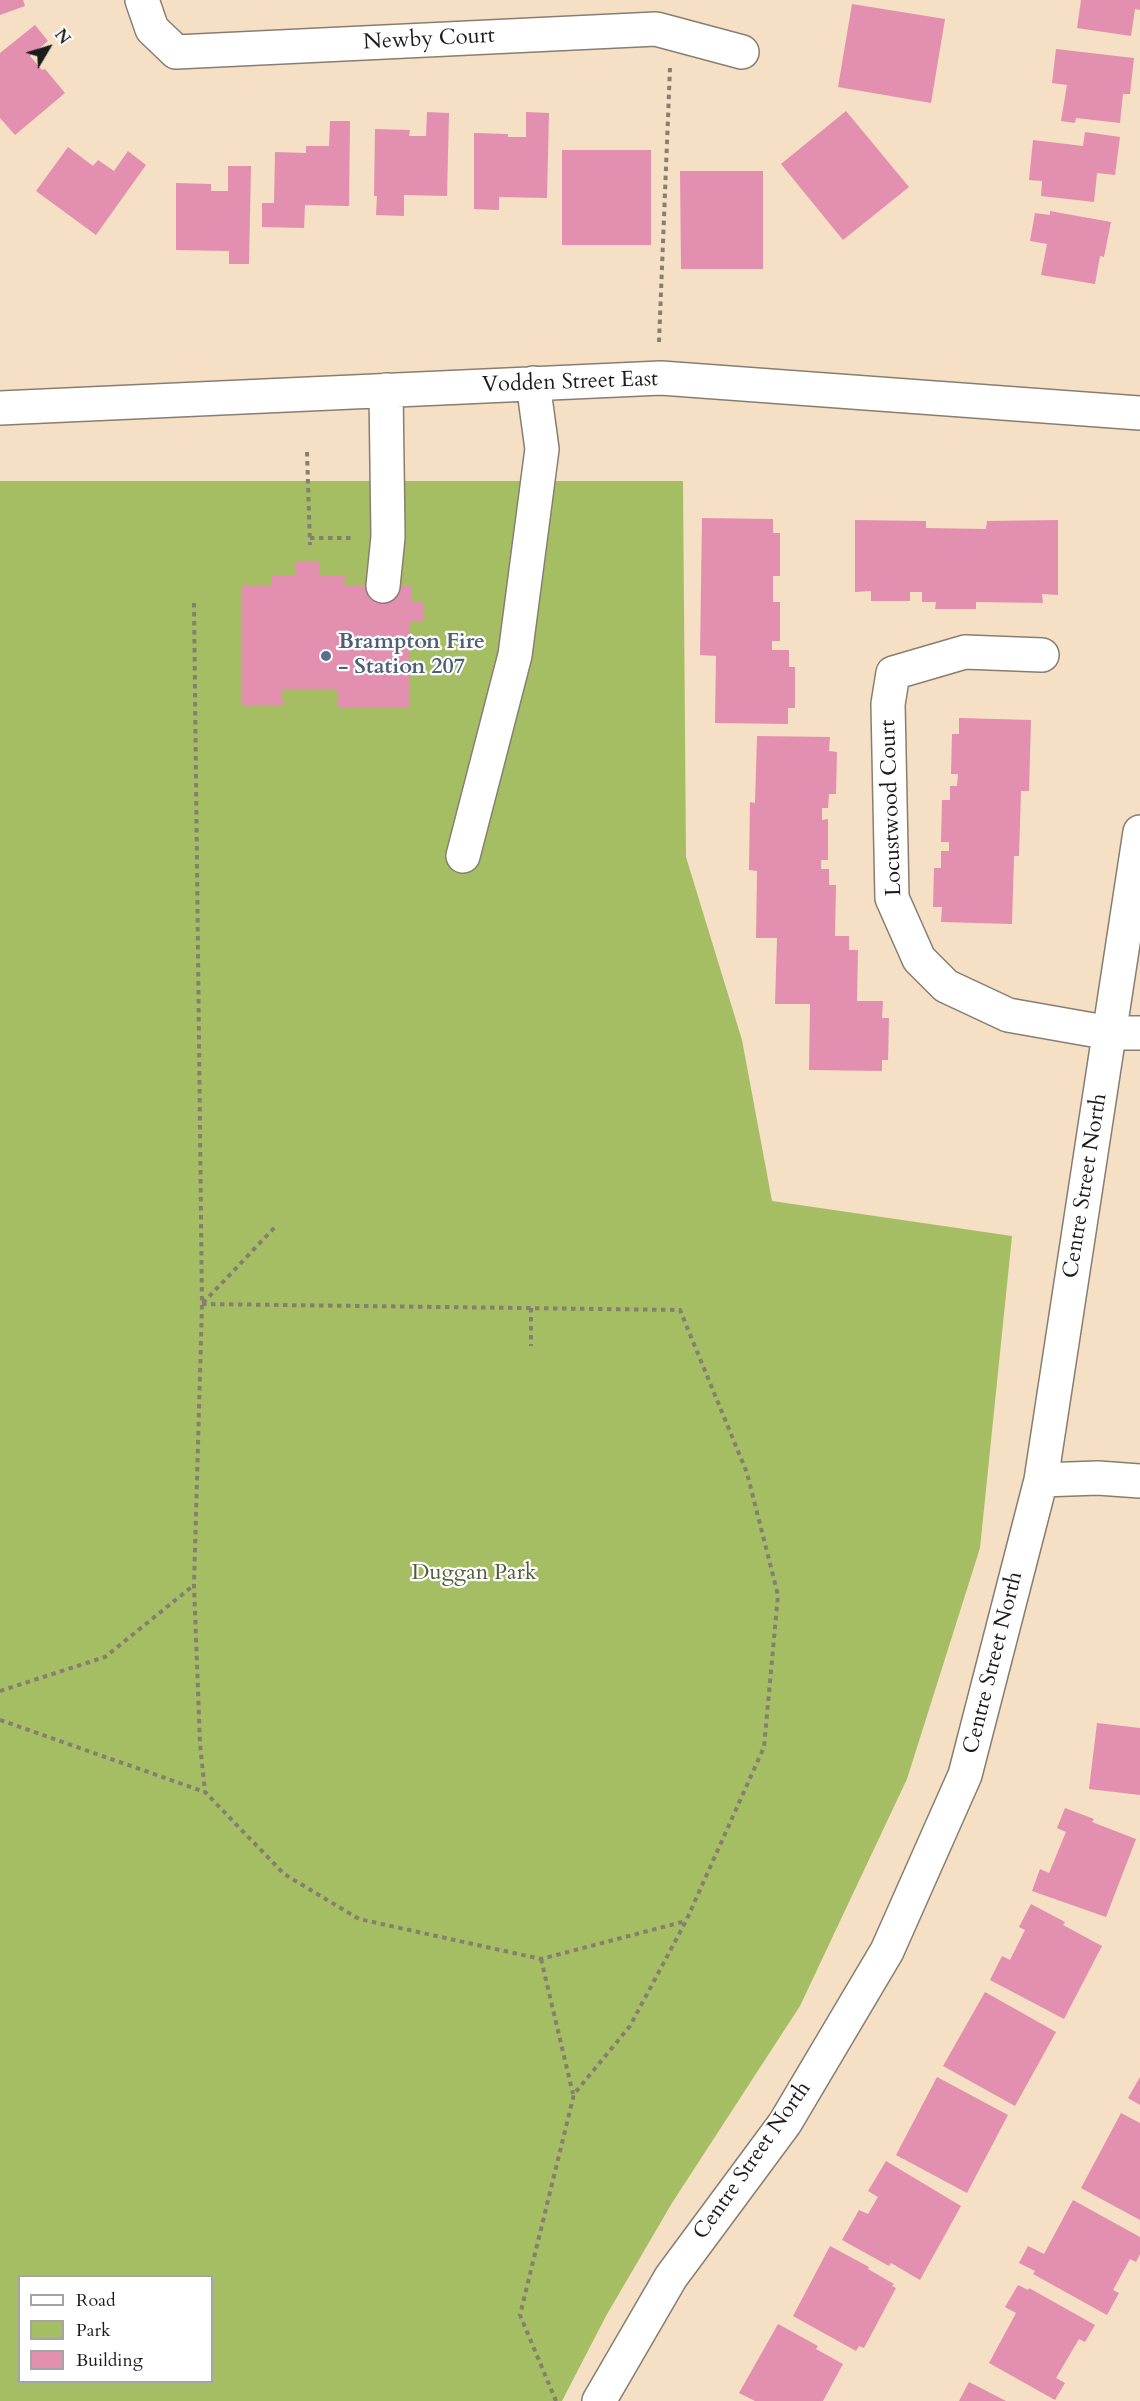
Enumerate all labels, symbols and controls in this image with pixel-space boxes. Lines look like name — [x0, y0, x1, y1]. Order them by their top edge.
north arrow — [18, 18, 78, 78]
street label: Newby Court — [363, 23, 495, 57]
text: N — [49, 25, 75, 49]
street label: Vodden Street East — [482, 367, 658, 399]
place label: Brampton Fire - Station 207 — [338, 630, 485, 682]
marker: Brampton Fire - Station 207 — [319, 649, 333, 663]
street label: Locustwood Court — [876, 719, 908, 897]
street label: Centre Street North — [1058, 1092, 1114, 1280]
park label: Duggan Park — [412, 1561, 536, 1587]
street label: Centre Street North — [959, 1569, 1029, 1757]
street label: Centre Street North — [689, 2077, 817, 2245]
legend — [18, 2275, 213, 2383]
text: Road — [76, 2288, 116, 2313]
text: Park — [76, 2318, 111, 2343]
text: Building — [76, 2348, 143, 2373]

